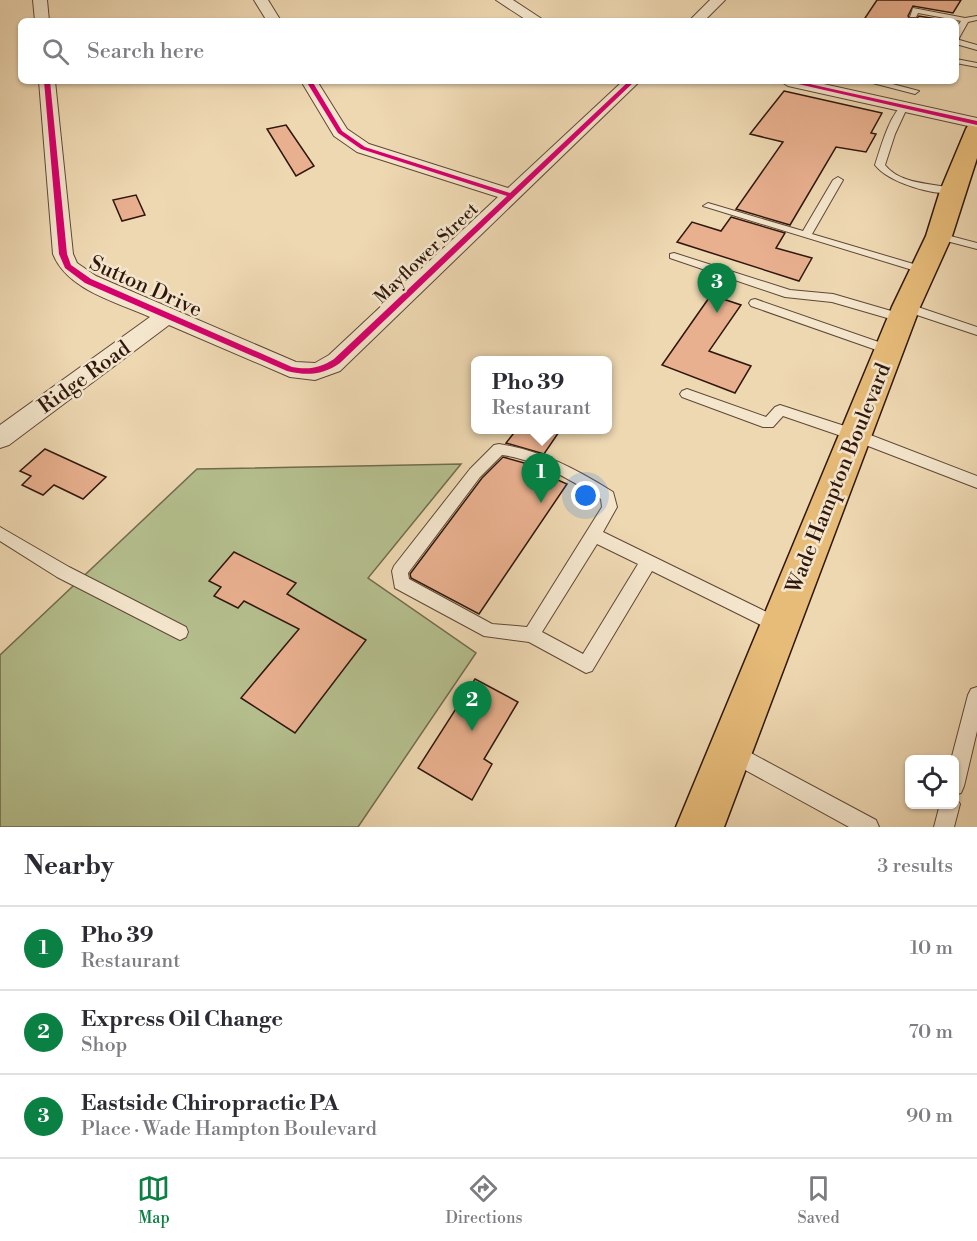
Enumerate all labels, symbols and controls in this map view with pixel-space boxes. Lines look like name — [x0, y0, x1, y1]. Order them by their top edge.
search box — [18, 18, 959, 84]
icon: search — [39, 35, 72, 68]
text: Search here — [87, 38, 204, 65]
street label: Mayflower Street — [369, 197, 484, 309]
street label: Sutton Drive — [85, 250, 206, 323]
pin: 3 — [698, 264, 736, 313]
street label: Ridge Road — [33, 336, 136, 420]
popup — [471, 356, 612, 434]
street label: Wade Hampton Boulevard — [780, 359, 897, 598]
text: Pho 39 — [492, 369, 564, 396]
text: Restaurant — [492, 396, 591, 421]
pin: 1 — [522, 454, 560, 503]
your location — [571, 481, 600, 510]
pin: 2 — [452, 682, 492, 731]
map controls — [905, 755, 959, 809]
button: locate — [905, 755, 959, 809]
text: Nearby — [24, 850, 114, 882]
text: 3 results — [877, 854, 953, 879]
text: Pho 39 — [81, 922, 154, 949]
text: 1 — [39, 936, 48, 961]
text: 10 m — [910, 936, 953, 961]
text: Restaurant — [81, 949, 180, 974]
text: Express Oil Change — [81, 1006, 283, 1033]
text: 2 — [37, 1020, 50, 1045]
text: 70 m — [909, 1020, 953, 1045]
text: Shop — [81, 1033, 127, 1058]
text: Eastside Chiropractic PA — [81, 1090, 339, 1117]
text: 3 — [37, 1104, 50, 1129]
text: 90 m — [906, 1104, 953, 1129]
text: Place · Wade Hampton Boulevard — [81, 1117, 377, 1142]
tab: Map — [137, 1172, 170, 1228]
tab: Directions — [445, 1172, 523, 1228]
tab: Saved — [797, 1172, 840, 1228]

